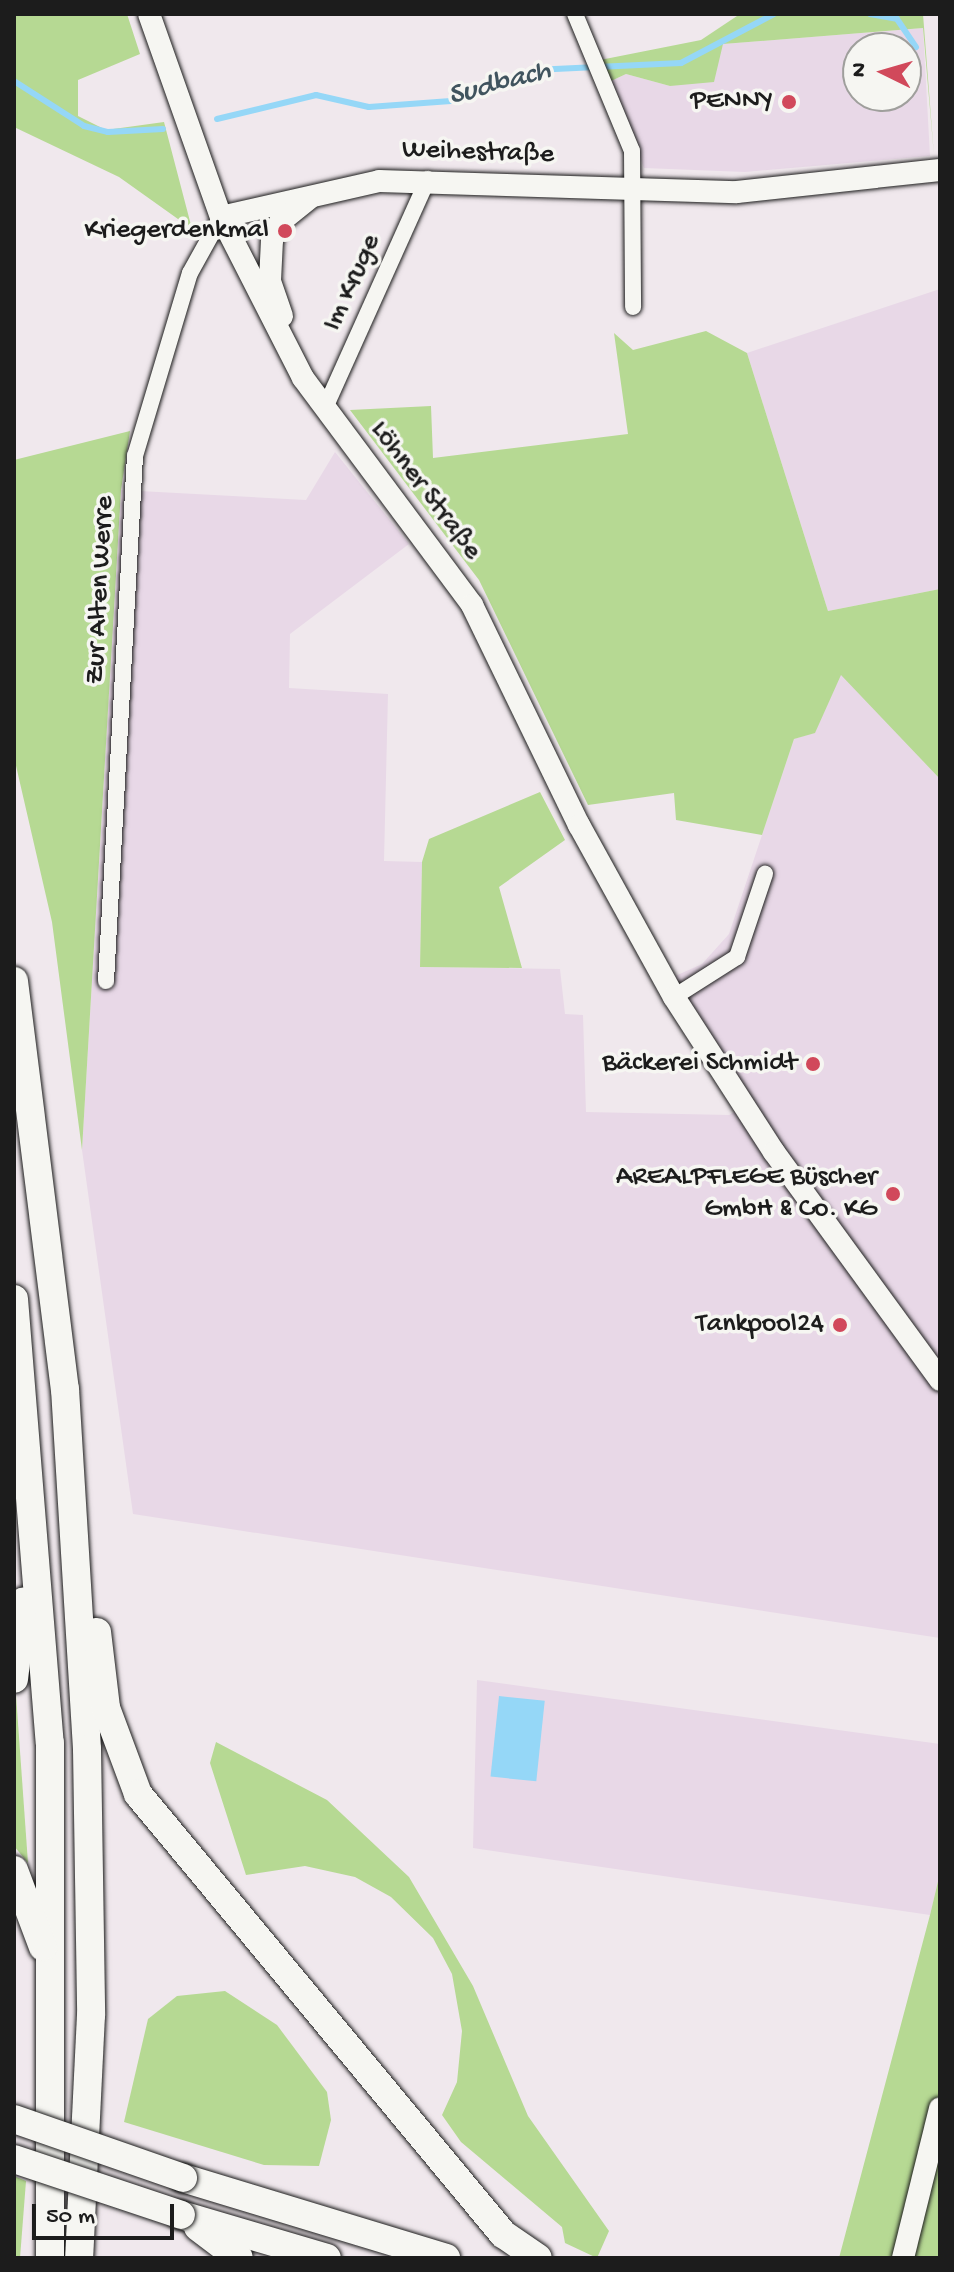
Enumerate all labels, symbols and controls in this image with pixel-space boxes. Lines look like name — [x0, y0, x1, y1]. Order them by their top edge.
north arrow — [842, 32, 922, 112]
water label: Sudbach — [445, 54, 555, 116]
text: N — [847, 62, 874, 78]
place label: PENNY — [691, 85, 773, 119]
marker: PENNY — [780, 93, 798, 111]
street label: Weihestraße — [401, 134, 555, 172]
place label: Kriegerdenkmal — [85, 214, 269, 248]
marker: Kriegerdenkmal — [276, 222, 294, 240]
street label: Im Kruge — [317, 230, 389, 336]
street label: Löhner Straße — [362, 415, 488, 567]
street label: Zur Alten Werre — [79, 495, 123, 685]
place label: Bäckerei Schmidt — [602, 1047, 797, 1081]
marker: Bäckerei Schmidt — [804, 1055, 822, 1073]
place label: AREALPFLEGE Büscher GmbH & Co. KG — [616, 1161, 877, 1227]
marker: AREALPFLEGE Büscher GmbH & Co. KG — [884, 1185, 902, 1203]
place label: Tankpool24 — [696, 1308, 824, 1342]
marker: Tankpool24 — [831, 1316, 849, 1334]
scale bar — [36, 2188, 178, 2238]
text: 50 m — [46, 2203, 95, 2232]

